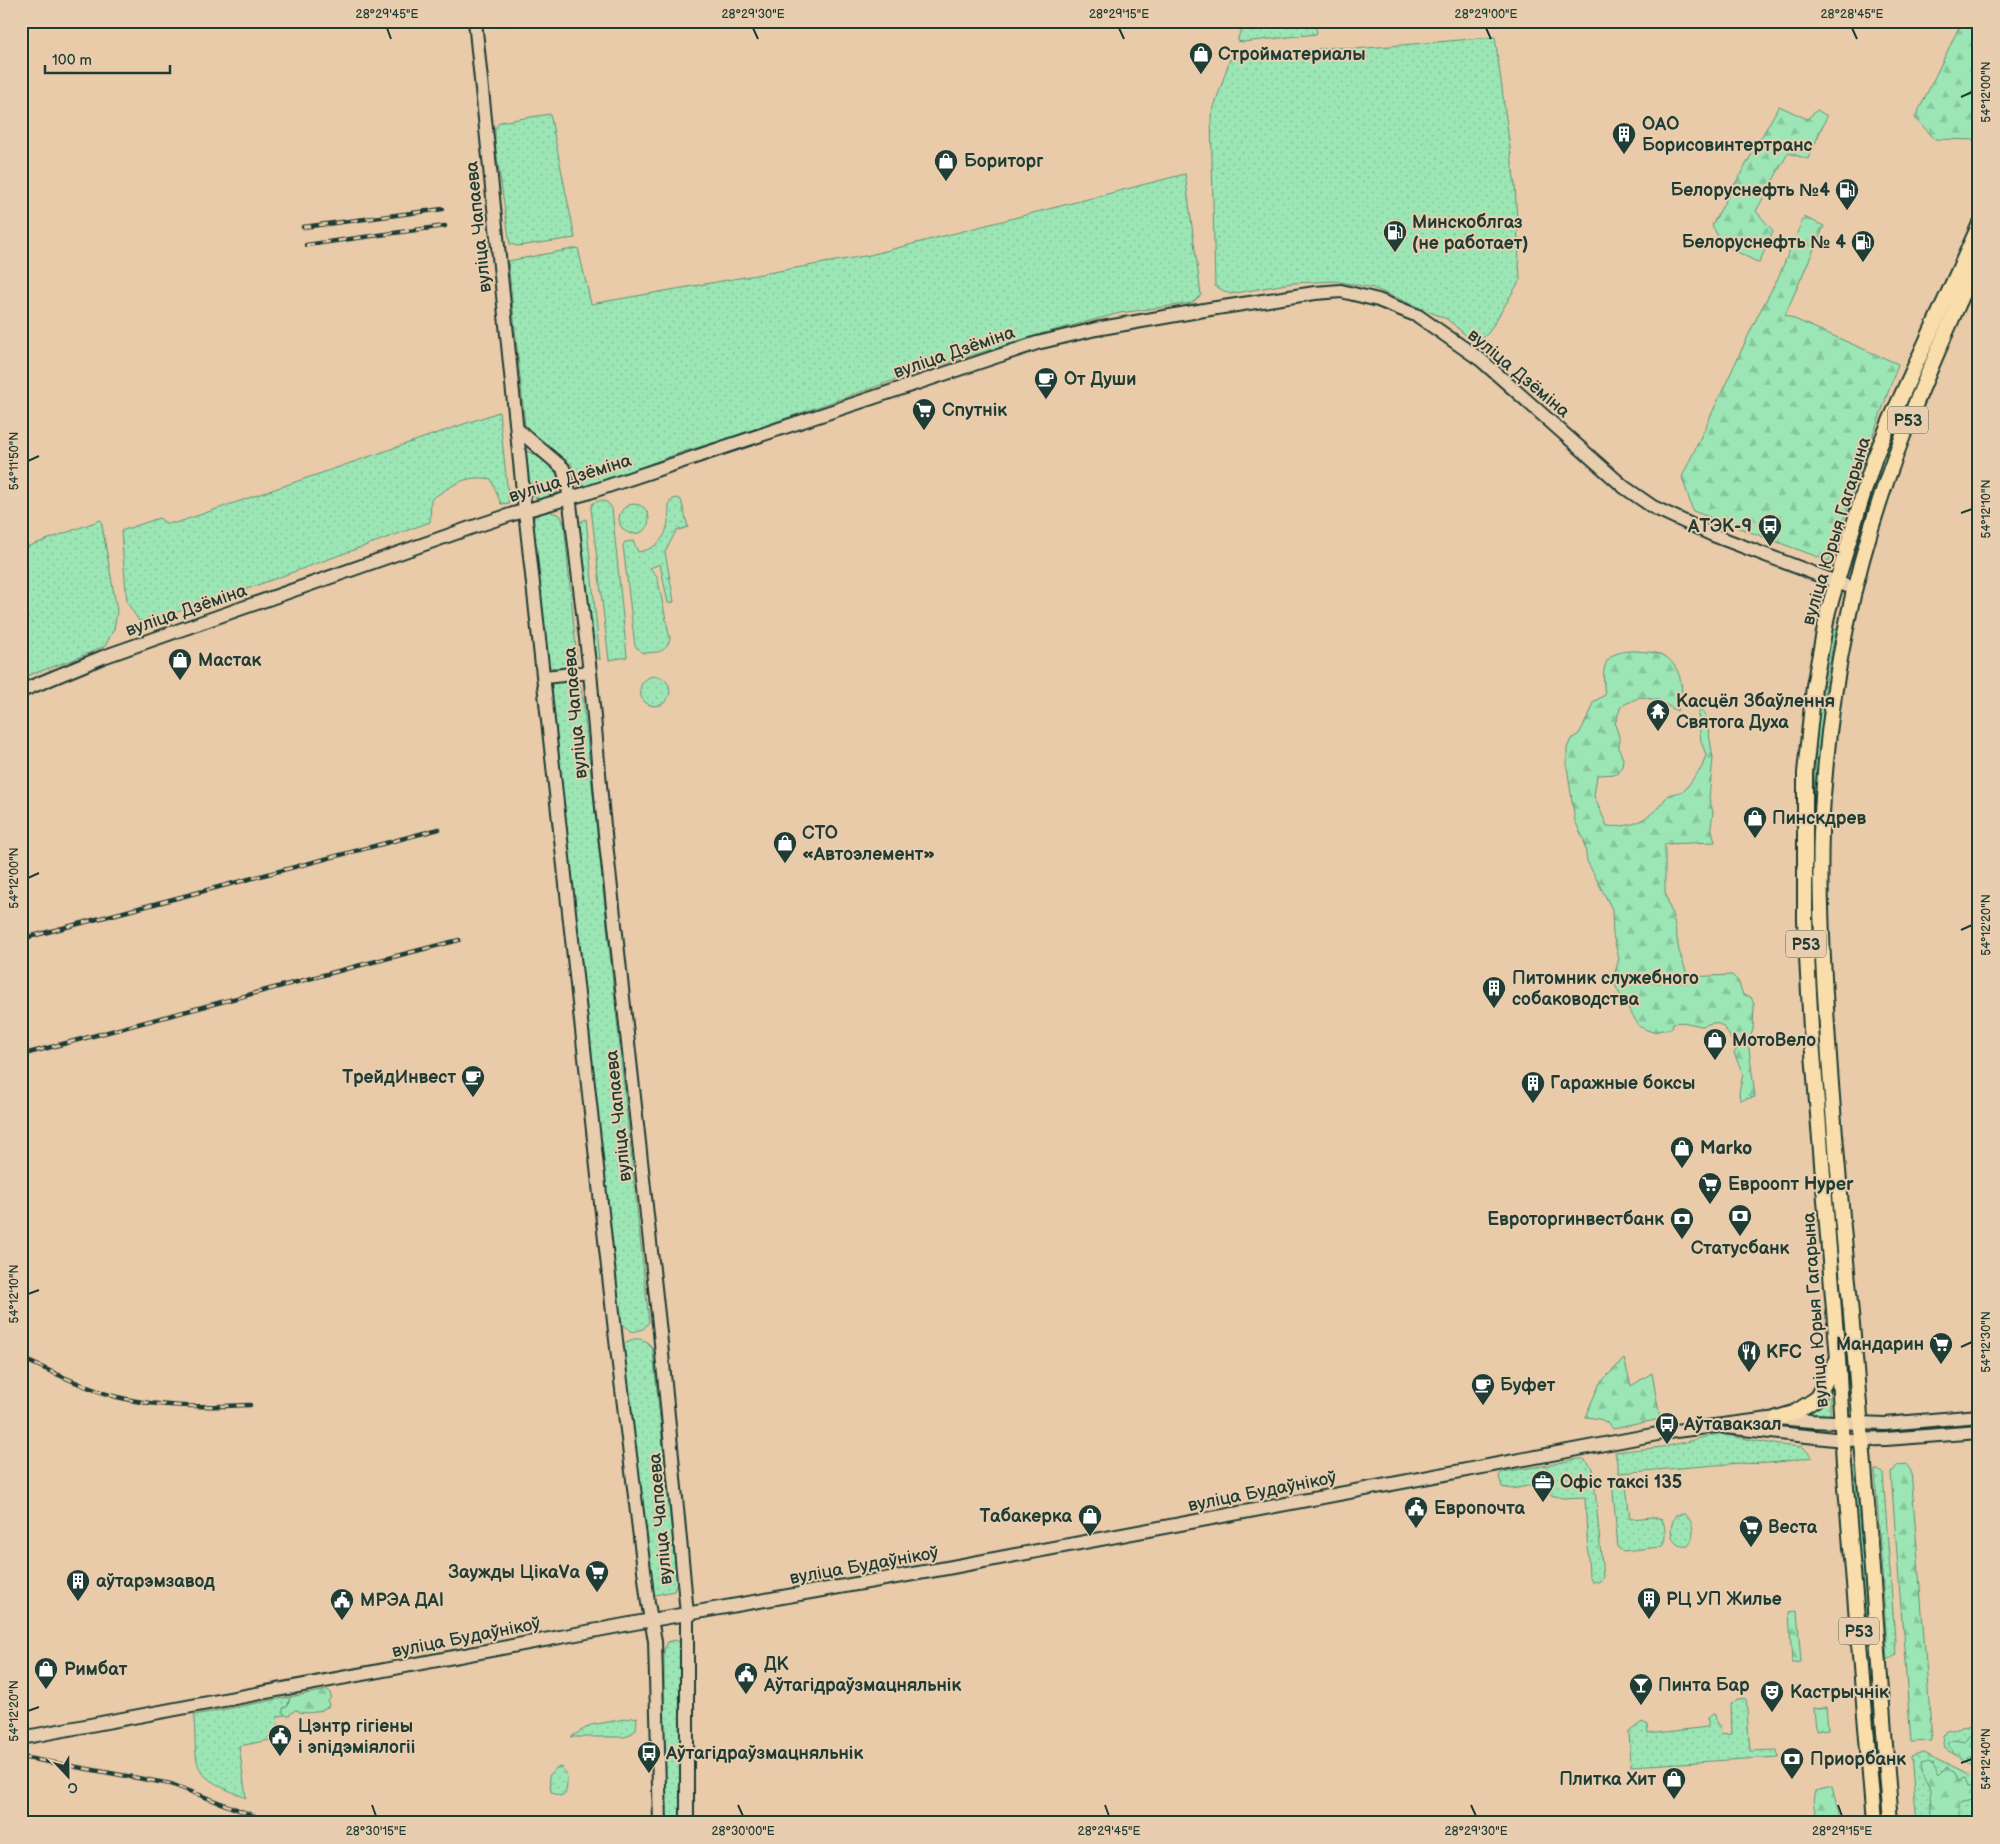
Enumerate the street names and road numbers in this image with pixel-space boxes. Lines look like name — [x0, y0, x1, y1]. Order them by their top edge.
street label: вуліца Чапаева — [461, 160, 496, 294]
street label: вуліца Дзёміна — [891, 322, 1018, 383]
street label: вуліца Дзёміна — [1463, 325, 1574, 422]
road number: Р53 — [1888, 406, 1928, 434]
street label: вуліца Юрыя Гагарына — [1798, 434, 1875, 628]
street label: вуліца Дзёміна — [506, 450, 634, 507]
street label: вуліца Дзёміна — [123, 580, 250, 641]
street label: вуліца Чапаева — [559, 646, 592, 780]
road number: Р53 — [1786, 931, 1826, 958]
street label: вуліца Чапаева — [601, 1049, 636, 1183]
street label: вуліца Юрыя Гагарына — [1798, 1211, 1833, 1408]
street label: вуліца Чапаева — [644, 1452, 677, 1586]
street label: вуліца Будаўнікоў — [1186, 1467, 1339, 1516]
street label: вуліца Будаўнікоў — [788, 1542, 941, 1589]
street label: вуліца Будаўнікоў — [390, 1613, 543, 1662]
road number: Р53 — [1839, 1618, 1879, 1644]

